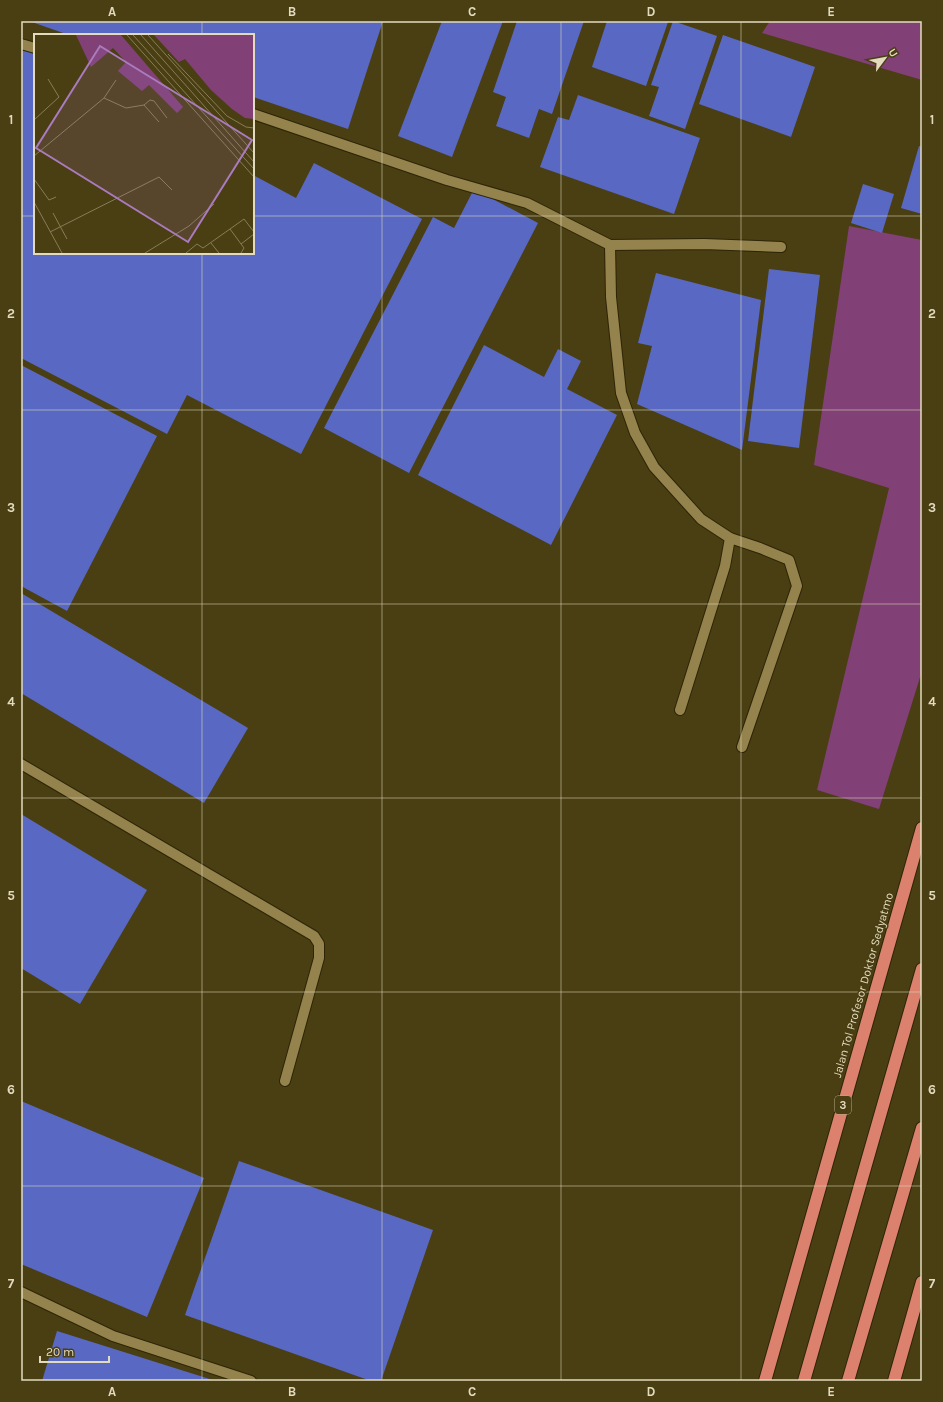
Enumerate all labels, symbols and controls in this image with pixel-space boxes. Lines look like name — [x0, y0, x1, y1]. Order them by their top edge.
text: A — [108, 4, 116, 19]
text: B — [288, 4, 296, 19]
text: C — [468, 4, 476, 19]
text: D — [647, 4, 656, 19]
text: E — [827, 4, 835, 19]
inset map — [34, 34, 254, 254]
north arrow — [865, 38, 905, 78]
text: U — [886, 46, 901, 60]
text: 1 — [9, 112, 13, 127]
text: 1 — [930, 112, 934, 127]
text: 2 — [7, 306, 15, 321]
text: 2 — [928, 306, 936, 321]
text: 3 — [7, 500, 15, 515]
text: 3 — [928, 500, 936, 515]
text: 4 — [7, 694, 15, 709]
text: 4 — [928, 694, 936, 709]
text: 5 — [7, 888, 15, 903]
text: 5 — [928, 888, 936, 903]
street label: Jalan Tol Profesor Doktor Sedyatmo — [830, 891, 896, 1079]
text: 6 — [7, 1082, 15, 1097]
text: 6 — [928, 1082, 936, 1097]
road number: 3 — [835, 1096, 851, 1114]
text: 7 — [8, 1276, 15, 1291]
text: 7 — [929, 1276, 936, 1291]
scale bar — [40, 1338, 109, 1364]
text: 20 m — [46, 1345, 74, 1359]
text: A — [108, 1384, 116, 1399]
text: B — [288, 1384, 296, 1399]
text: C — [468, 1384, 476, 1399]
text: D — [647, 1384, 656, 1399]
text: E — [827, 1384, 835, 1399]

